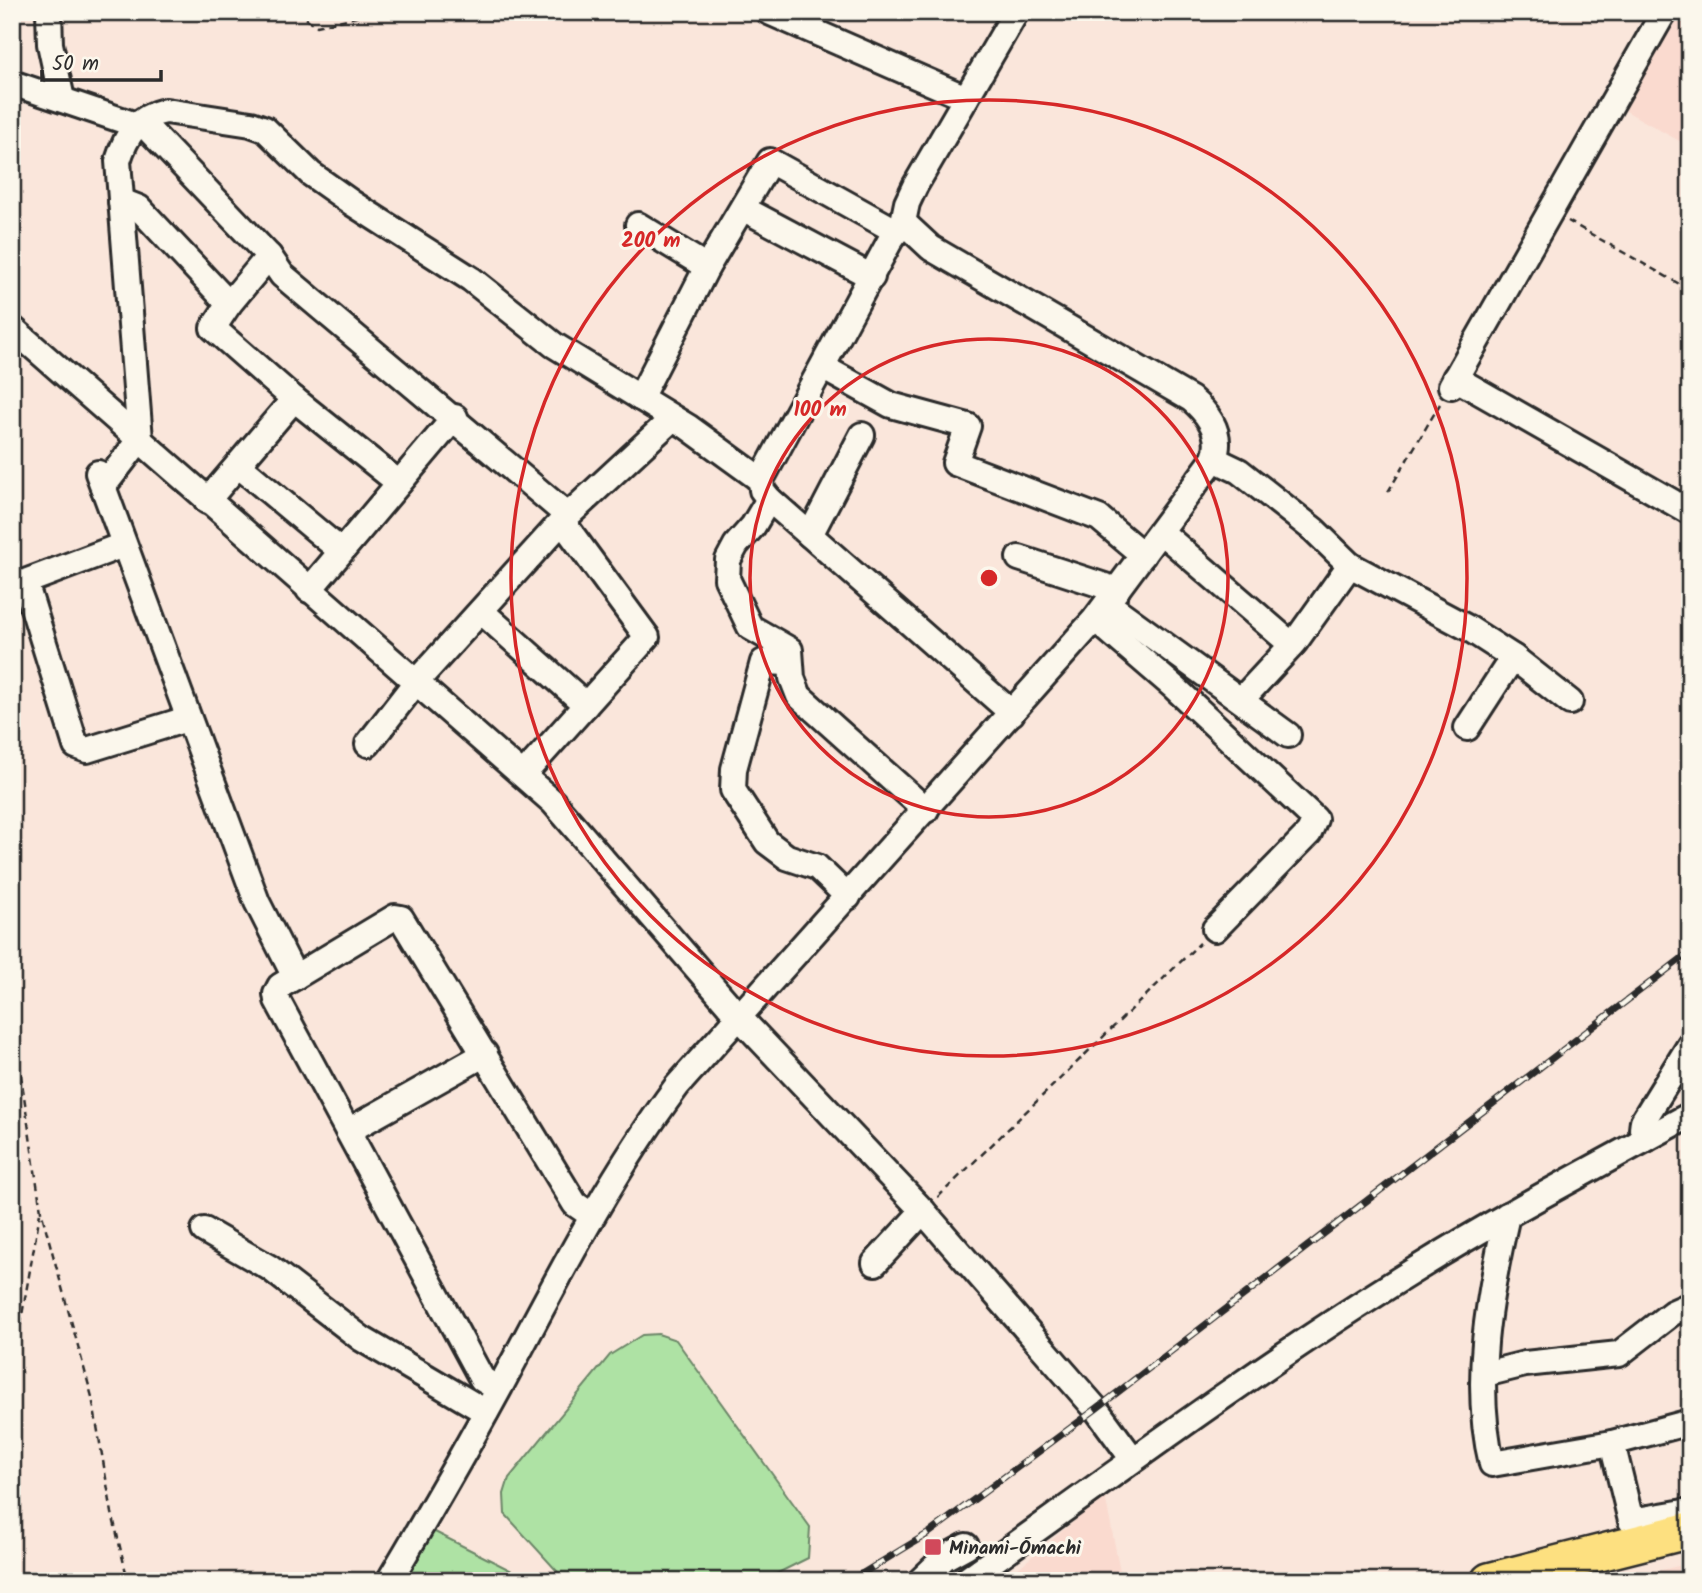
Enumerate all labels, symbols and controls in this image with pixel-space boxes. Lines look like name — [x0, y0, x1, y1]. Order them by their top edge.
scale bar — [42, 38, 161, 82]
text: 50 m — [52, 48, 99, 81]
text: 200 m — [621, 225, 681, 258]
text: 100 m — [793, 394, 847, 427]
centre of rings — [977, 566, 1001, 590]
place label: Minami-Ōmachi — [949, 1534, 1082, 1564]
marker: Minami-Ōmachi — [923, 1537, 943, 1557]

